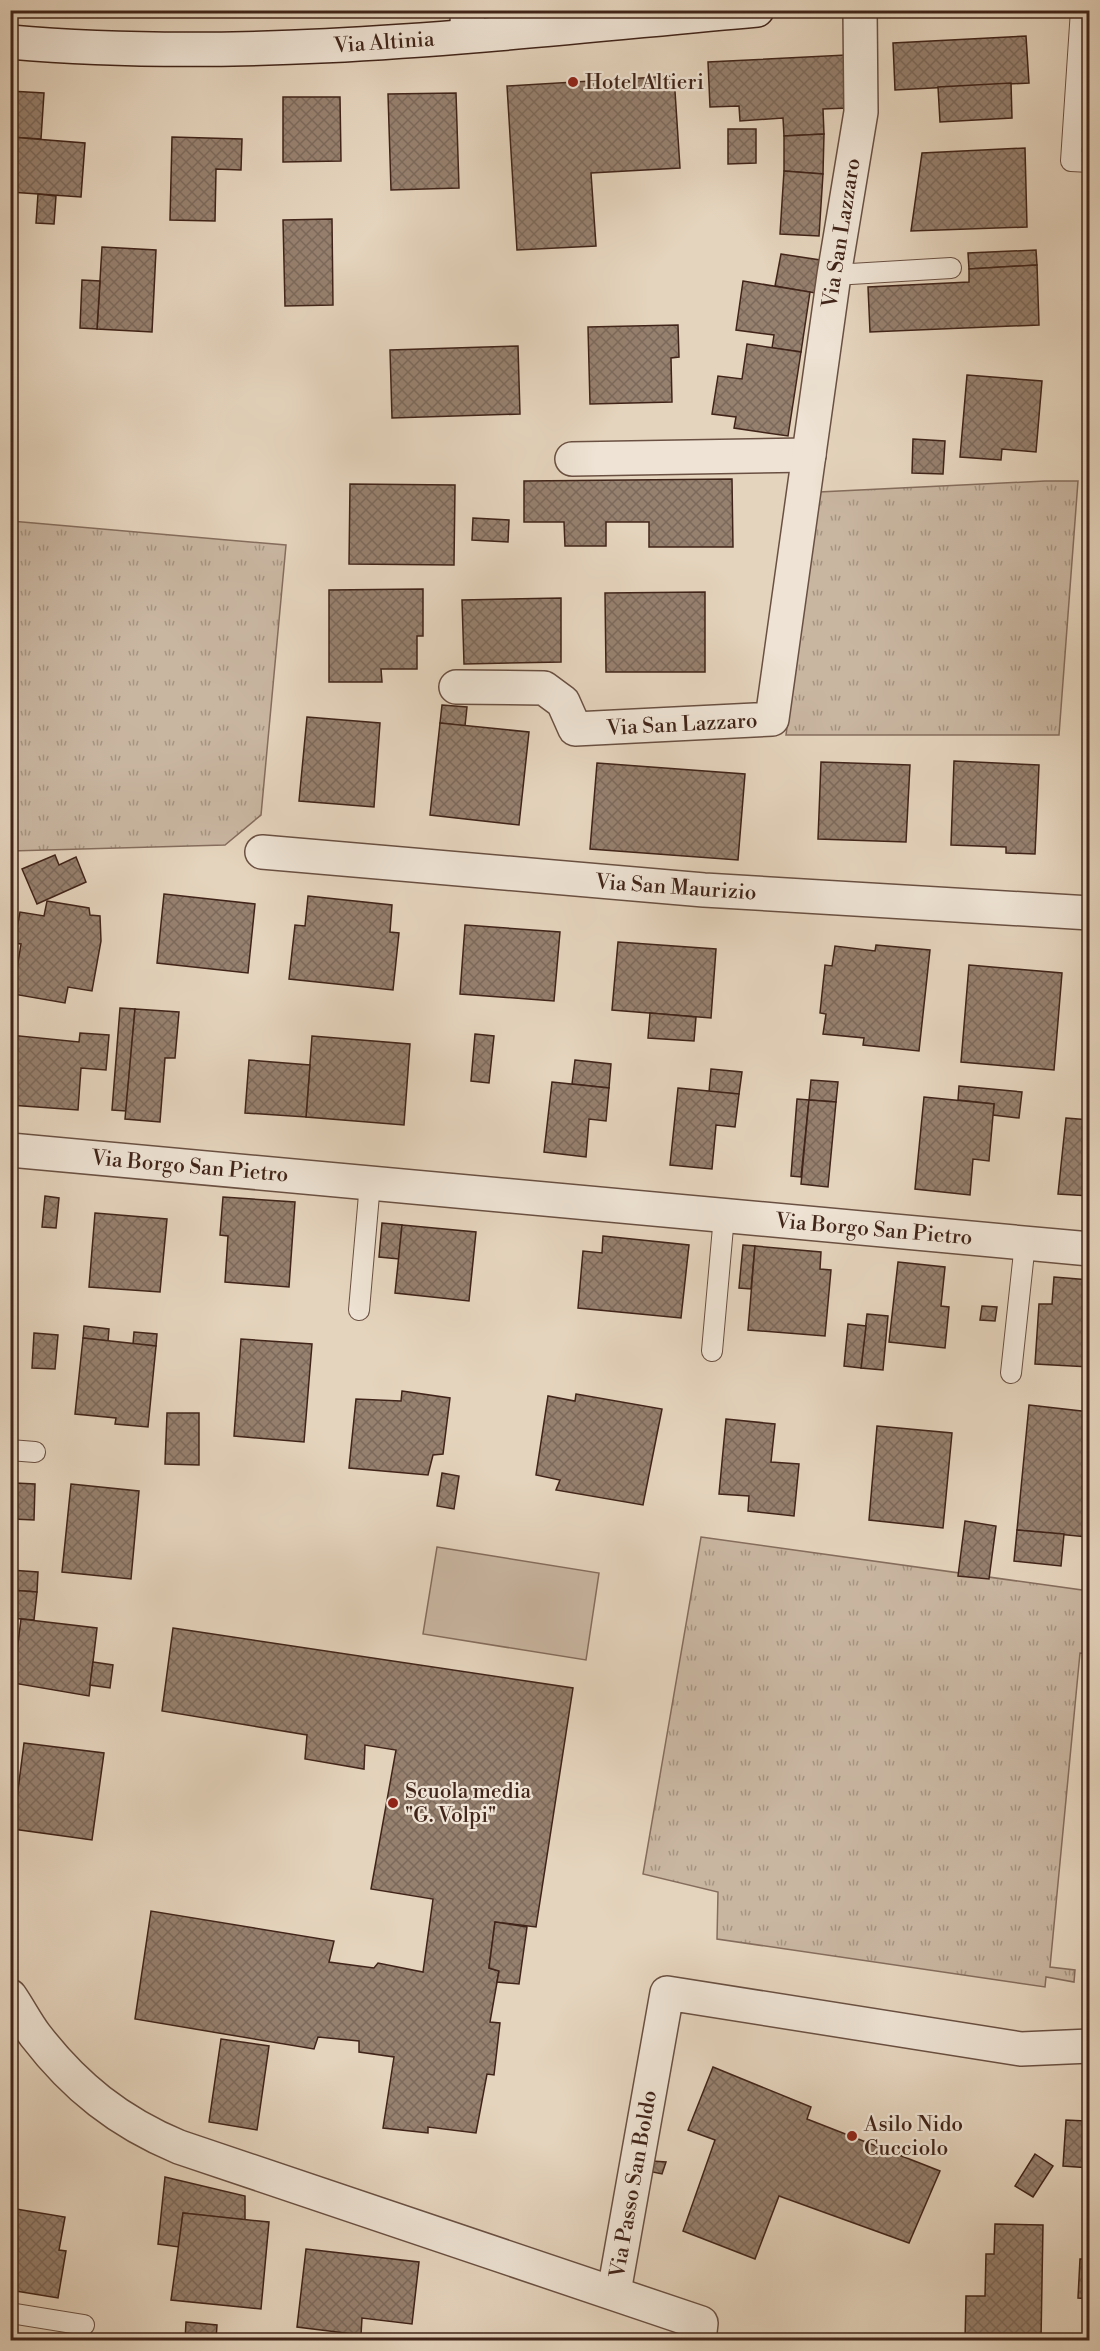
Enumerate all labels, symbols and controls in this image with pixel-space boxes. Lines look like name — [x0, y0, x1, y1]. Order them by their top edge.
street label: Via Altinia — [332, 26, 436, 60]
place label: Hotel Altieri — [585, 70, 704, 96]
marker: Hotel Altieri — [566, 75, 580, 89]
street label: Via San Lazzaro — [817, 156, 867, 311]
street label: Via San Lazzaro — [605, 708, 758, 742]
street label: Via San Maurizio — [593, 869, 757, 907]
street label: Via Borgo San Pietro — [89, 1145, 289, 1189]
street label: Via Borgo San Pietro — [773, 1208, 973, 1252]
place label: Scuola media "G. Volpi" — [405, 1779, 531, 1829]
marker: Scuola media "G. Volpi" — [386, 1796, 400, 1810]
street label: Via Passo San Boldo — [604, 2088, 663, 2281]
place label: Asilo Nido Cucciolo — [863, 2112, 963, 2162]
marker: Asilo Nido Cucciolo — [845, 2129, 859, 2143]

